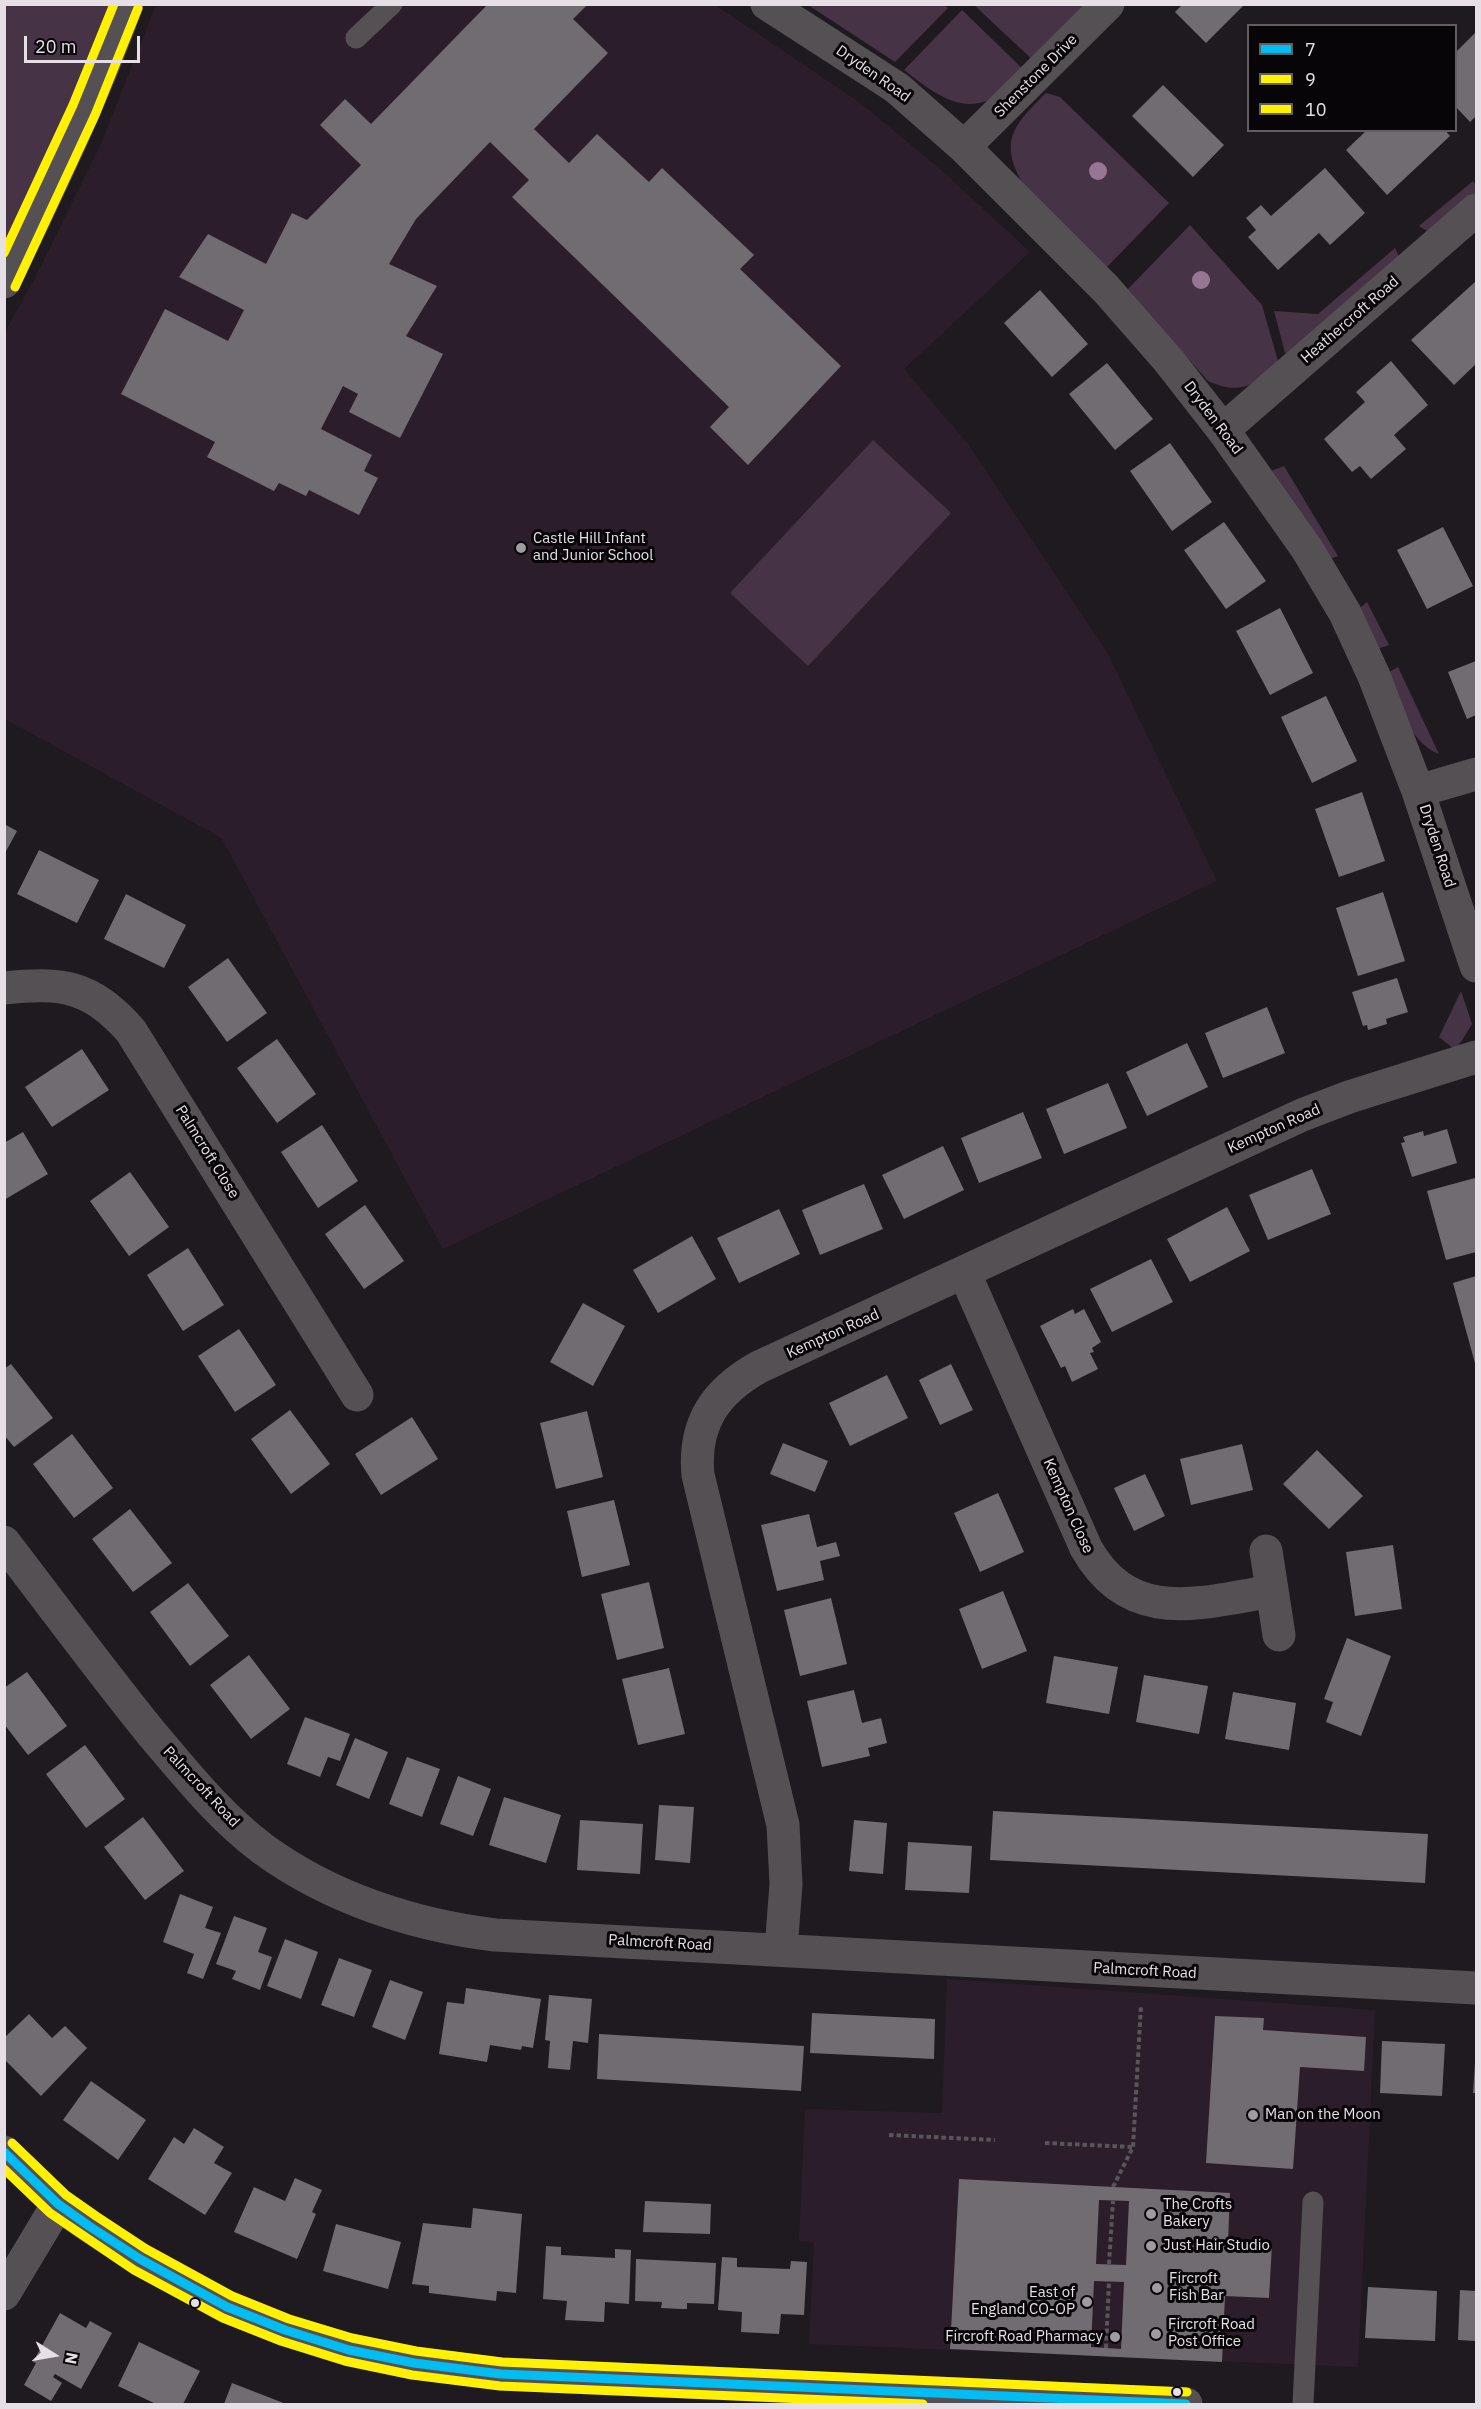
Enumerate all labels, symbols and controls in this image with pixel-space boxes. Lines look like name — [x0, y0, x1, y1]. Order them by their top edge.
scale bar — [27, 24, 142, 62]
legend — [1247, 24, 1457, 132]
street label: Shenstone Drive — [991, 31, 1081, 121]
text: 20 m — [35, 35, 77, 58]
text: 7 — [1305, 38, 1316, 61]
street label: Dryden Road — [832, 42, 914, 106]
text: 9 — [1305, 68, 1316, 91]
text: 10 — [1305, 98, 1327, 121]
street label: Heathercroft Road — [1297, 273, 1403, 367]
street label: Dryden Road — [1180, 378, 1246, 458]
place label: Castle Hill Infant and Junior School — [533, 530, 653, 565]
marker: Castle Hill Infant and Junior School — [514, 541, 528, 555]
street label: Dryden Road — [1415, 802, 1459, 890]
street label: Kempton Road — [1225, 1101, 1323, 1157]
street label: Palmcroft Close — [171, 1102, 243, 1202]
street label: Kempton Road — [784, 1306, 882, 1362]
street label: Kempton Close — [1039, 1456, 1097, 1556]
street label: Palmcroft Road — [159, 1743, 243, 1831]
street label: Palmcroft Road — [608, 1931, 712, 1955]
street label: Palmcroft Road — [1093, 1959, 1197, 1983]
place label: Man on the Moon — [1265, 2106, 1381, 2124]
marker: Man on the Moon — [1246, 2108, 1260, 2122]
place label: The Crofts Bakery — [1163, 2196, 1232, 2231]
marker: The Crofts Bakery — [1144, 2207, 1158, 2221]
place label: Just Hair Studio — [1163, 2237, 1270, 2255]
marker: Just Hair Studio — [1144, 2239, 1158, 2253]
place label: Fircroft Fish Bar — [1169, 2270, 1224, 2305]
marker: Fircroft Fish Bar — [1150, 2281, 1164, 2295]
place label: East of England CO-OP — [971, 2284, 1075, 2319]
marker: East of England CO-OP — [1080, 2295, 1094, 2309]
unlabelled marker — [189, 2297, 201, 2309]
place label: Fircroft Road Post Office — [1168, 2316, 1255, 2351]
north arrow — [24, 2325, 84, 2385]
marker: Fircroft Road Post Office — [1149, 2327, 1163, 2341]
place label: Fircroft Road Pharmacy — [945, 2328, 1103, 2346]
marker: Fircroft Road Pharmacy — [1108, 2330, 1122, 2344]
text: N — [61, 2351, 83, 2366]
unlabelled marker — [1171, 2386, 1183, 2398]

